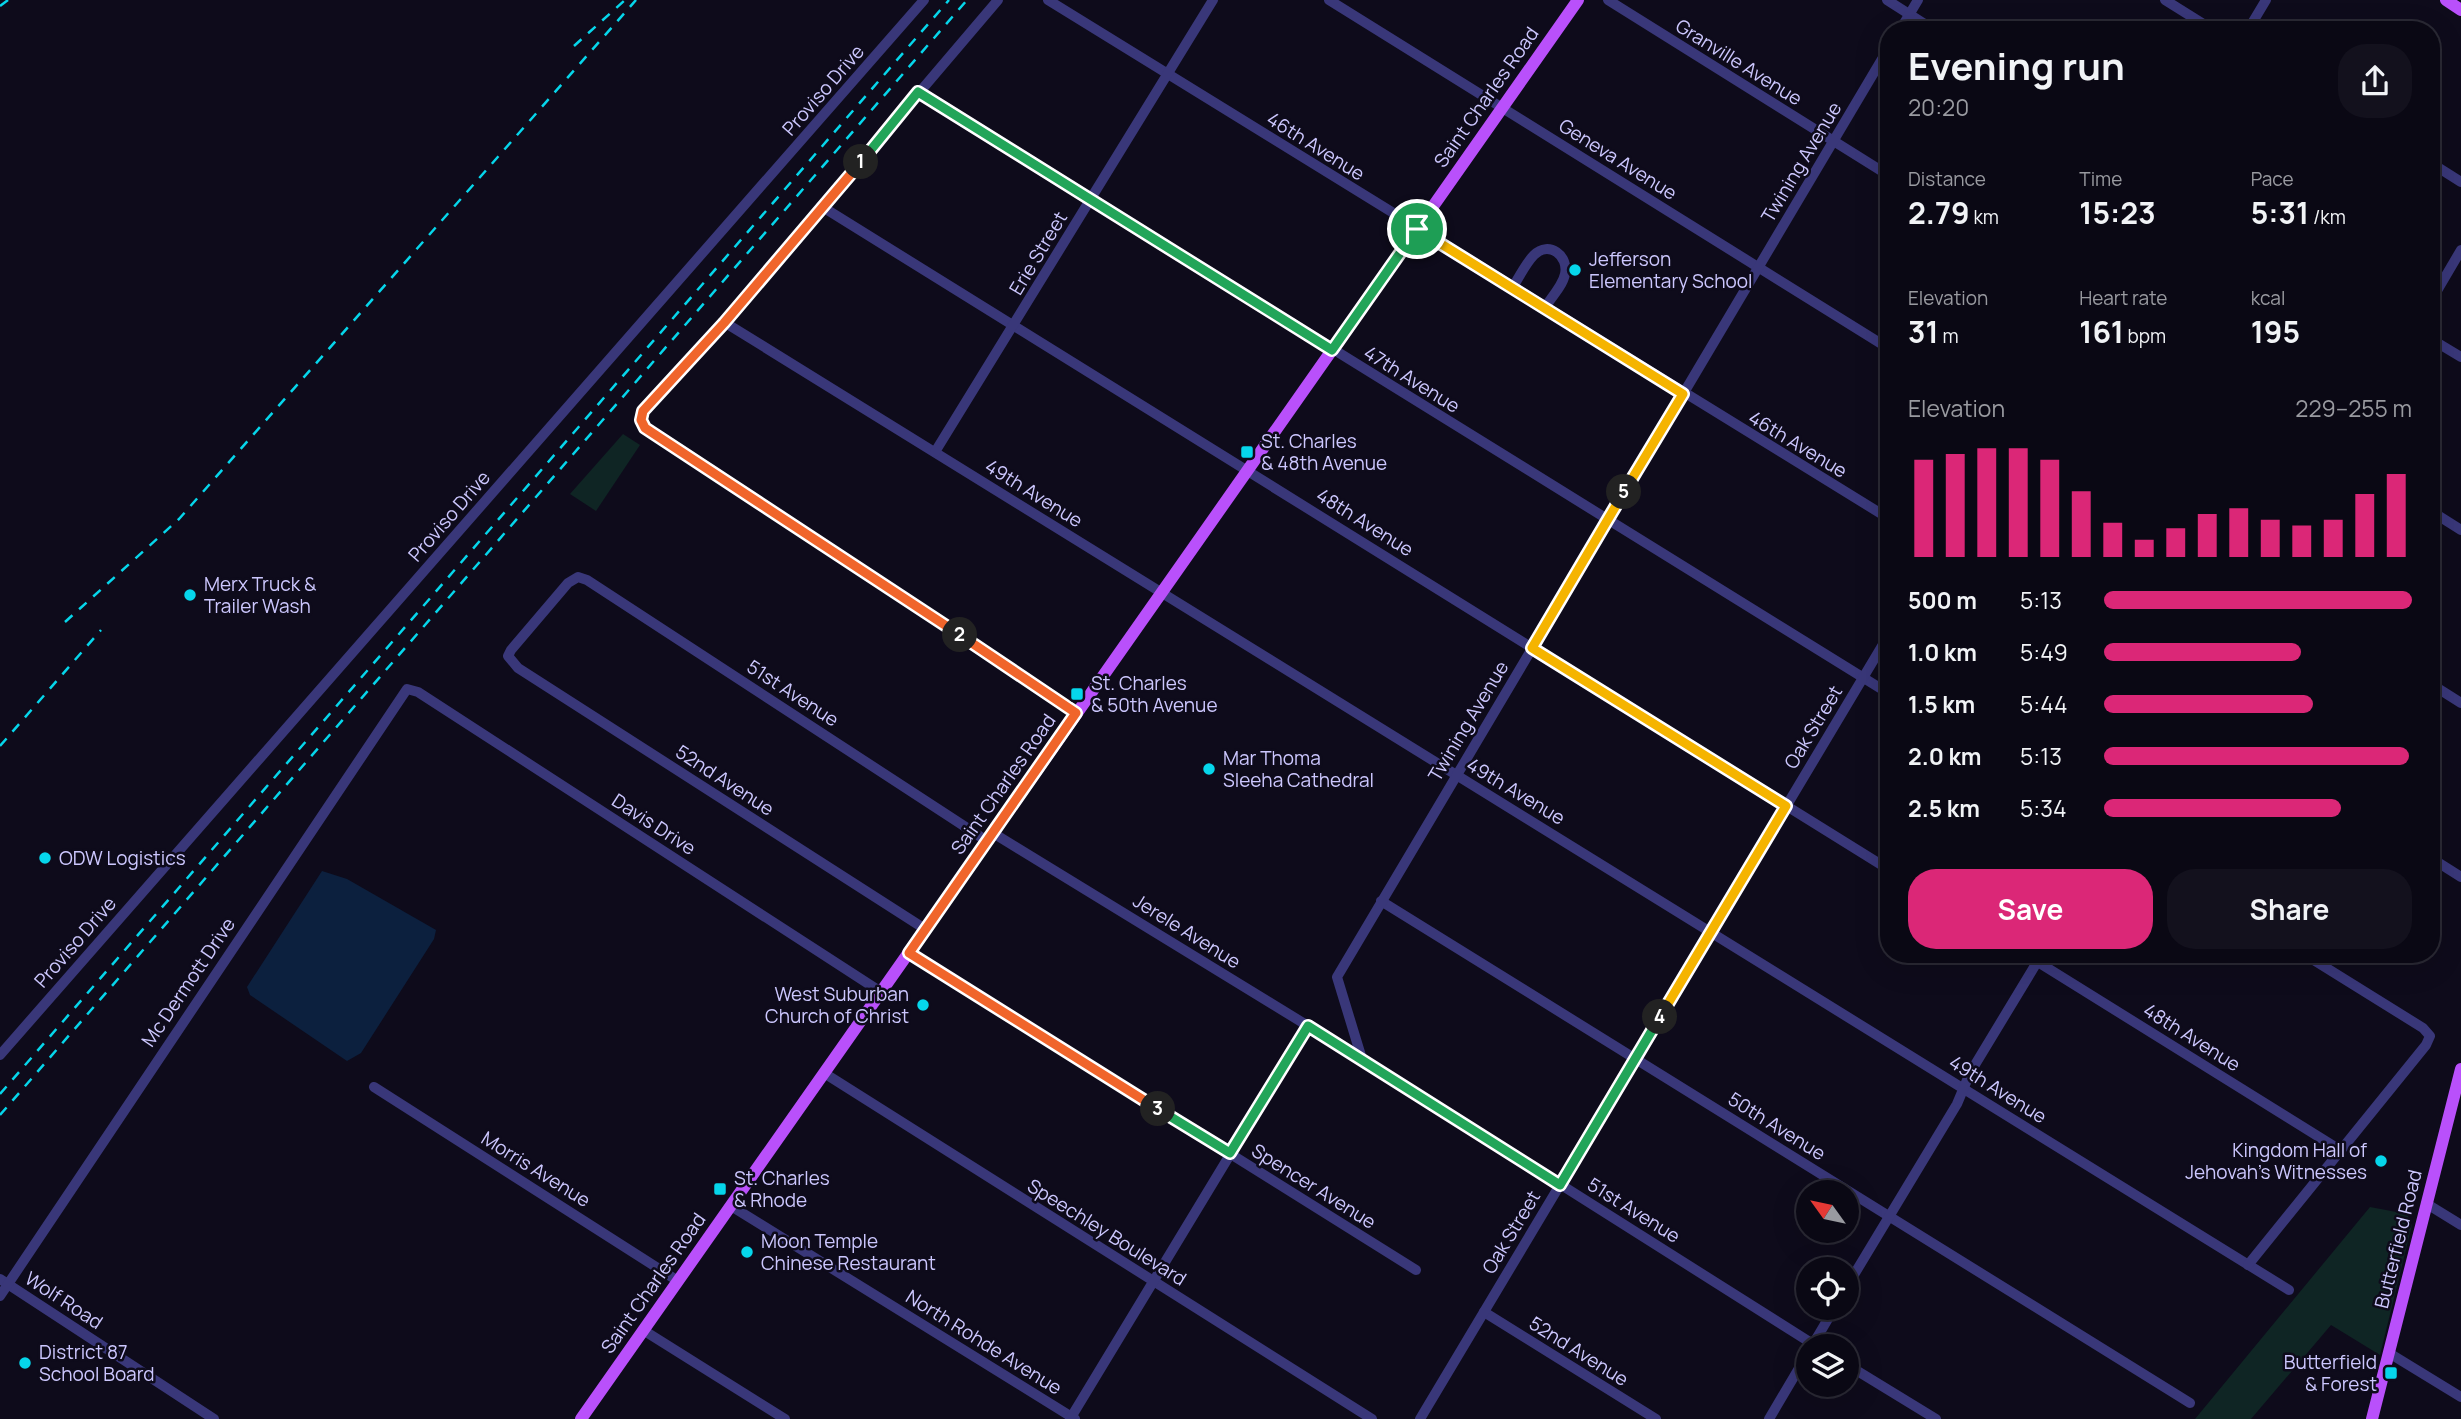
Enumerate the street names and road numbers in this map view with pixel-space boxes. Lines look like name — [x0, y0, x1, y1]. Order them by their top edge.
street label: Granville Avenue — [1671, 13, 1807, 111]
street label: Saint Charles Road — [1428, 22, 1544, 172]
street label: Proviso Drive — [776, 39, 870, 141]
street label: Twining Avenue — [1755, 97, 1847, 227]
street label: 46th Avenue — [1262, 106, 1370, 186]
street label: Geneva Avenue — [1554, 112, 1682, 206]
street label: Erie Street — [1003, 207, 1073, 299]
street label: 47th Avenue — [1359, 339, 1465, 419]
street label: 46th Avenue — [1744, 404, 1852, 484]
street label: 49th Avenue — [980, 453, 1088, 533]
street label: Proviso Drive — [402, 465, 496, 567]
street label: 48th Avenue — [1311, 482, 1419, 562]
street label: 51st Avenue — [742, 654, 844, 732]
street label: Twining Avenue — [1422, 656, 1514, 786]
street label: Oak Street — [1778, 680, 1848, 774]
street label: Saint Charles Road — [945, 709, 1061, 859]
street label: 52nd Avenue — [671, 738, 779, 822]
street label: 49th Avenue — [1462, 751, 1570, 831]
street label: Davis Drive — [607, 787, 701, 861]
street label: Jerele Avenue — [1128, 888, 1246, 974]
street label: Proviso Drive — [28, 891, 122, 993]
street label: Mc Dermott Drive — [135, 912, 241, 1052]
street label: 48th Avenue — [2138, 997, 2246, 1077]
street label: 49th Avenue — [1944, 1049, 2052, 1129]
street label: 50th Avenue — [1723, 1086, 1831, 1166]
street label: Morris Avenue — [476, 1125, 596, 1213]
street label: Spencer Avenue — [1247, 1137, 1381, 1235]
street label: Butterfield Road — [2368, 1167, 2428, 1311]
street label: 51st Avenue — [1583, 1171, 1685, 1249]
street label: Speechley Boulevard — [1022, 1172, 1192, 1292]
street label: Oak Street — [1476, 1185, 1546, 1279]
street label: Saint Charles Road — [595, 1208, 711, 1358]
street label: Wolf Road — [20, 1265, 108, 1335]
street label: North Rohde Avenue — [901, 1283, 1067, 1401]
street label: 52nd Avenue — [1524, 1310, 1634, 1392]

